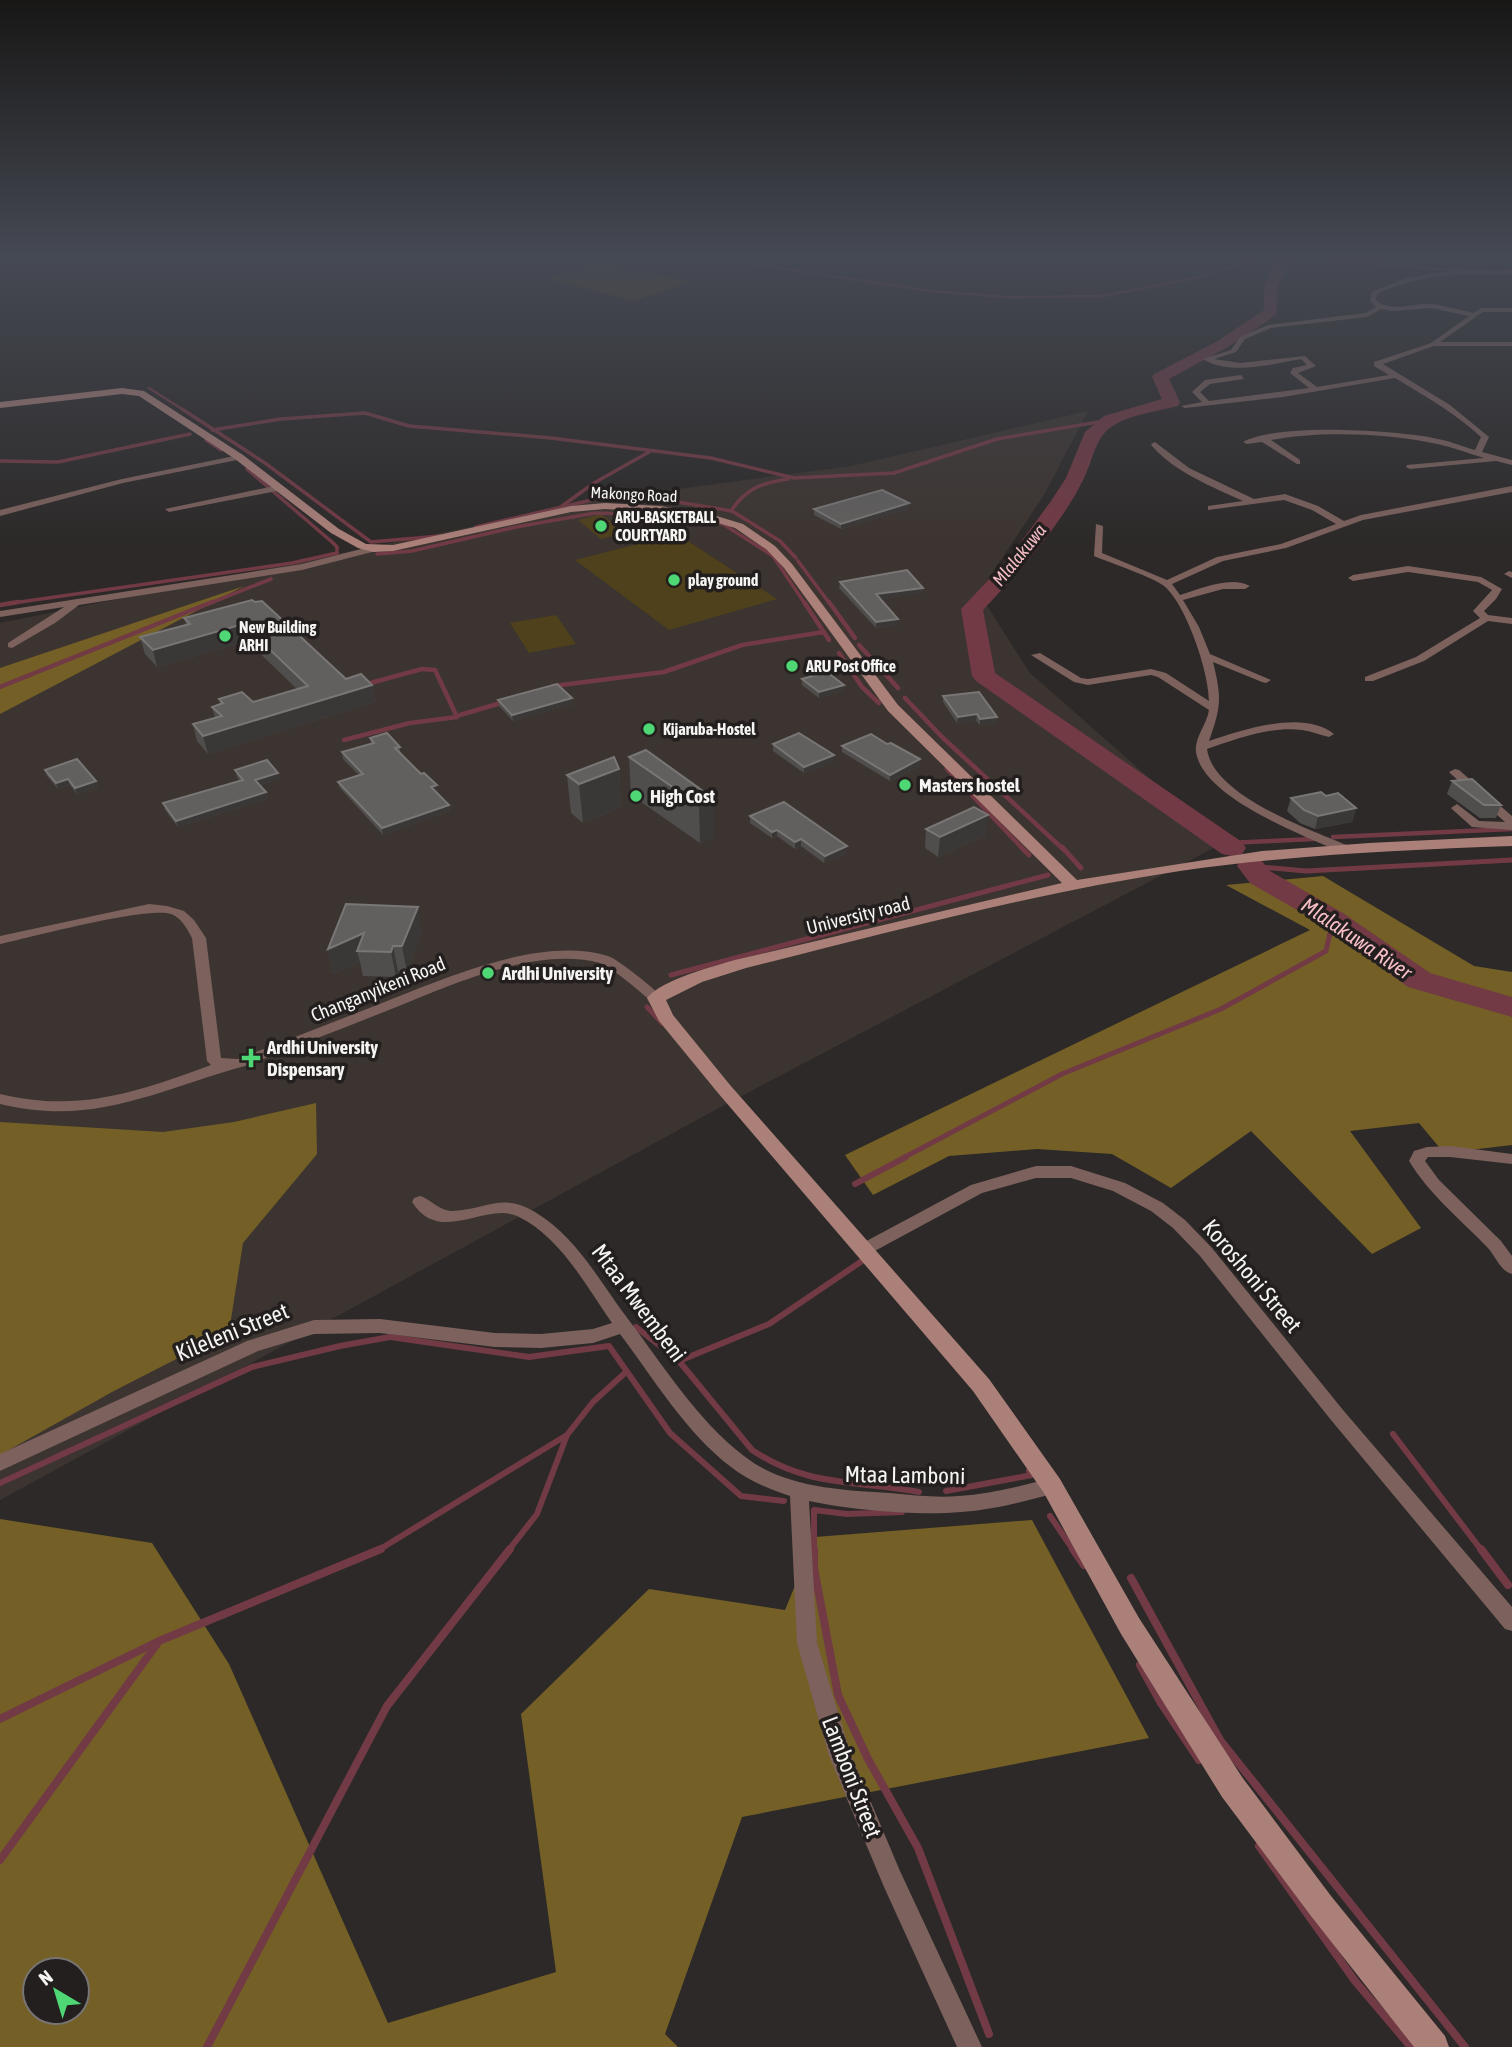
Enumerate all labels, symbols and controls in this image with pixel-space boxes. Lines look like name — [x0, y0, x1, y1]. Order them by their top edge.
street label: Makongo Road — [590, 483, 678, 506]
place label: ARU-BASKETBALL COURTYARD — [614, 508, 717, 544]
marker: ARU-BASKETBALL COURTYARD — [593, 518, 609, 534]
water label: Mlalakuwa — [988, 519, 1051, 590]
place label: play ground — [688, 571, 759, 589]
marker: play ground — [666, 572, 682, 588]
place label: New Building ARHI — [238, 618, 316, 654]
marker: New Building ARHI — [217, 628, 233, 644]
place label: ARU Post Office — [805, 657, 896, 675]
marker: ARU Post Office — [784, 658, 800, 674]
place label: Kijaruba-Hostel — [663, 720, 756, 738]
marker: Kijaruba-Hostel — [641, 721, 657, 737]
place label: Masters hostel — [919, 774, 1021, 796]
marker: Masters hostel — [897, 777, 913, 793]
place label: High Cost — [650, 785, 716, 807]
marker: High Cost — [628, 788, 644, 804]
street label: University road — [804, 892, 912, 938]
water label: Mlalakuwa River — [1297, 892, 1417, 984]
street label: Changanyikeni Road — [308, 952, 448, 1026]
place label: Ardhi University — [501, 962, 613, 984]
marker: Ardhi University — [480, 965, 496, 981]
place label: Ardhi University Dispensary — [266, 1036, 378, 1080]
marker: Ardhi University Dispensary — [241, 1048, 261, 1068]
street label: Koroshoni Street — [1197, 1214, 1307, 1338]
street label: Mtaa Mwembeni — [586, 1239, 692, 1367]
street label: Kileleni Street — [172, 1298, 292, 1366]
street label: Mtaa Lamboni — [844, 1461, 966, 1489]
street label: Lamboni Street — [817, 1713, 887, 1841]
north arrow — [21, 1956, 91, 2026]
text: N — [34, 1965, 57, 1990]

